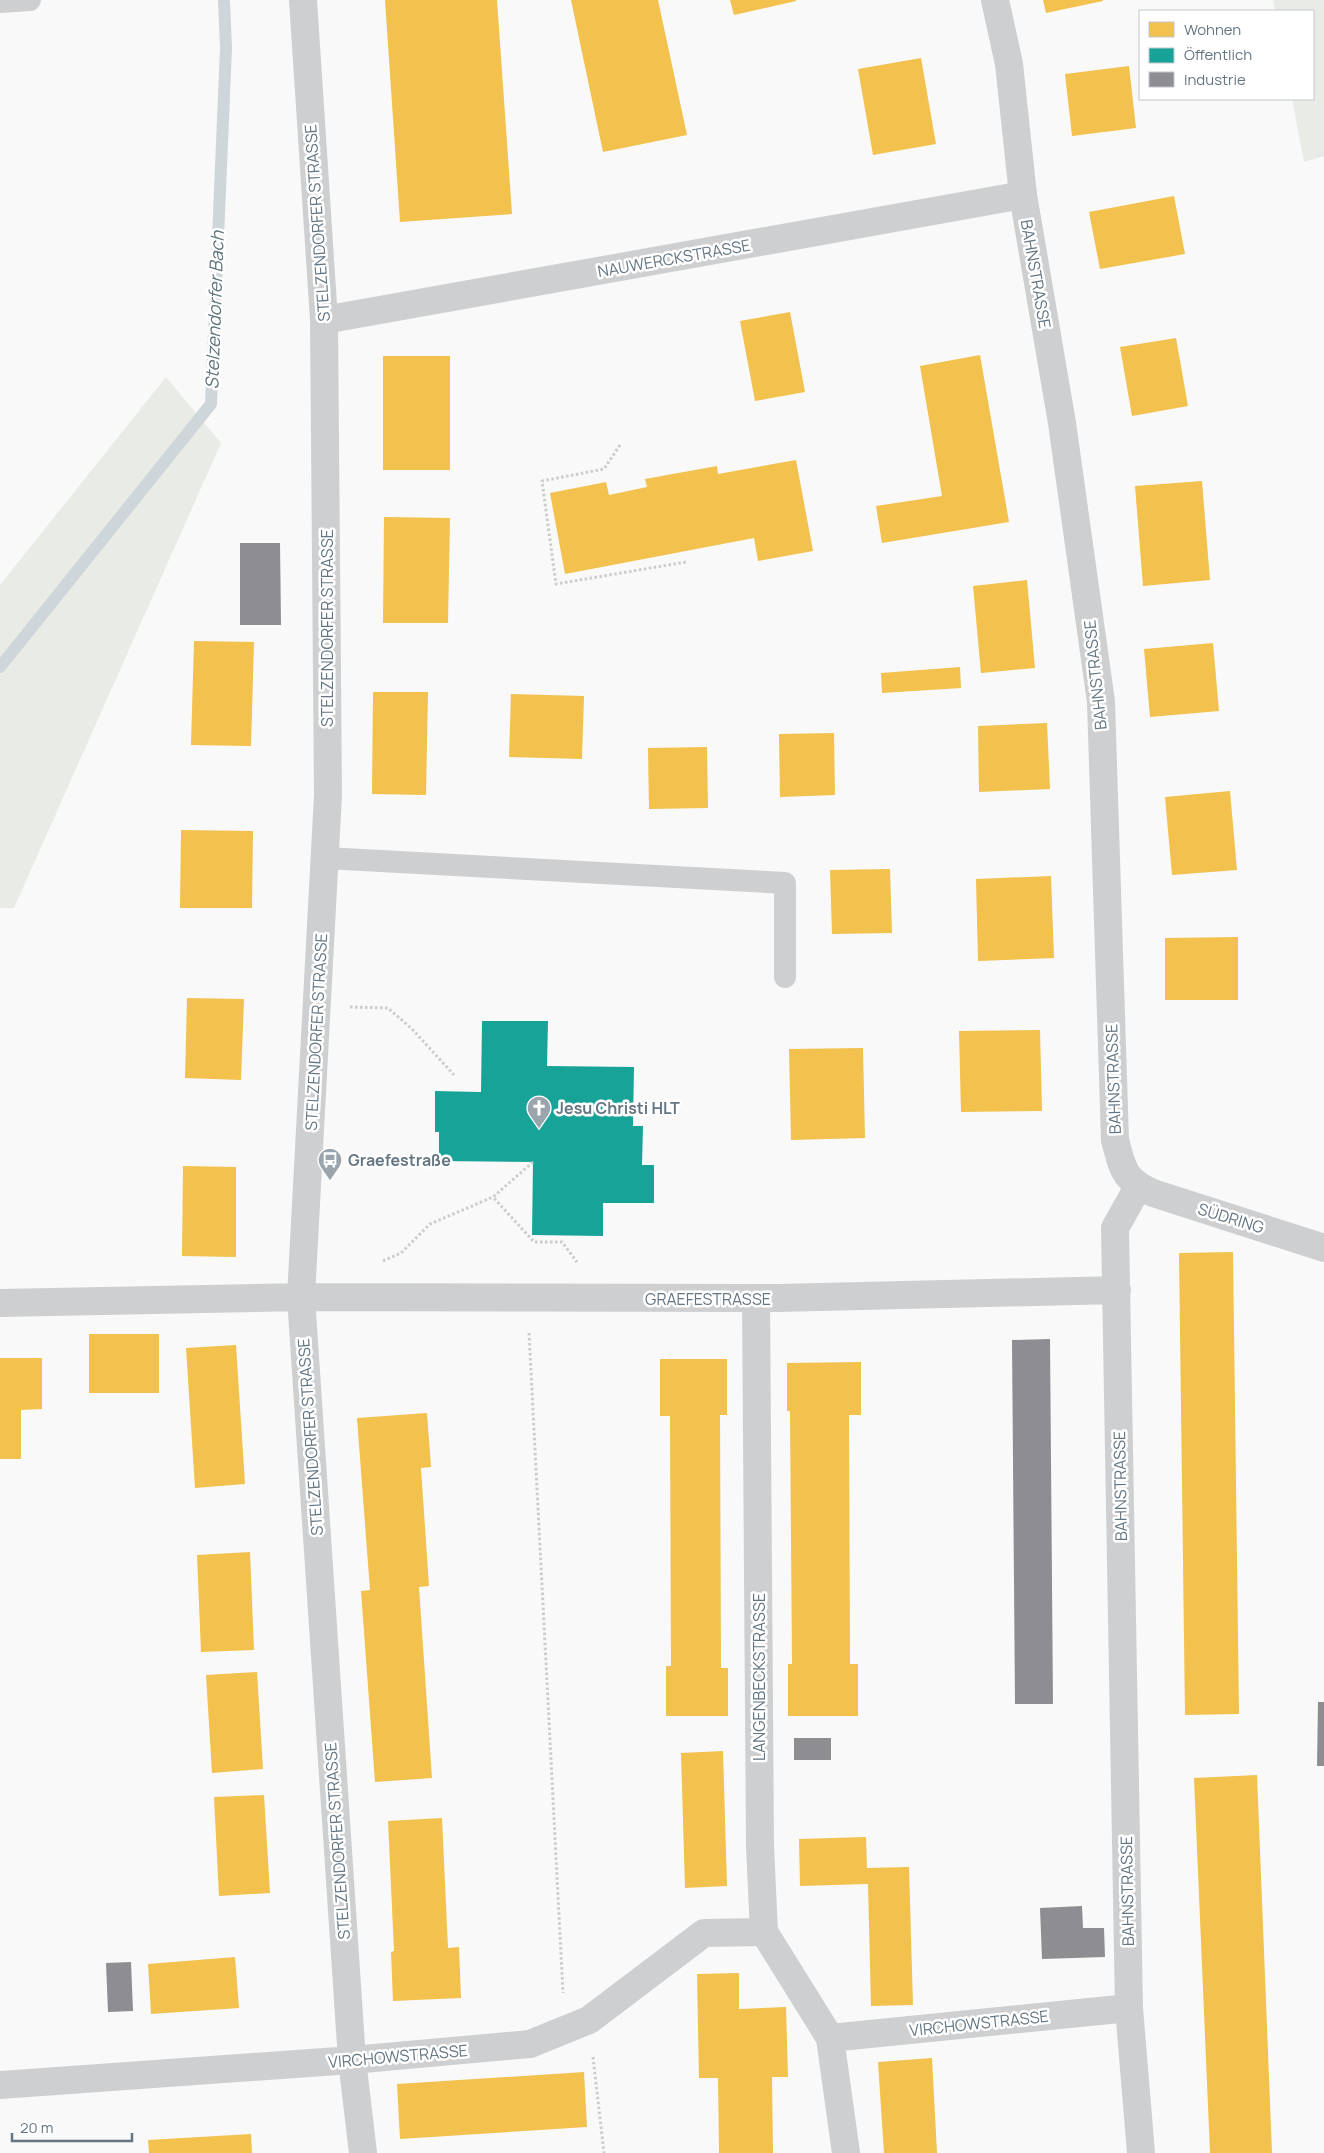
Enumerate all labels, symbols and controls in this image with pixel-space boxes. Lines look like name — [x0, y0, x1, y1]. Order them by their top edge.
legend — [1139, 10, 1314, 100]
text: Wohnen — [1184, 19, 1241, 40]
text: Öffentlich — [1184, 44, 1252, 65]
text: Industrie — [1184, 69, 1246, 90]
street label: STELZENDORFER STRASSE — [299, 124, 335, 322]
street label: BAHNSTRASSE — [1016, 218, 1056, 330]
water label: Stelzendorfer Bach — [199, 229, 229, 390]
street label: NAUWERCKSTRASSE — [596, 234, 752, 282]
street label: STELZENDORFER STRASSE — [316, 529, 338, 727]
street label: BAHNSTRASSE — [1078, 619, 1112, 731]
street label: STELZENDORFER STRASSE — [300, 933, 332, 1131]
street label: BAHNSTRASSE — [1100, 1024, 1126, 1134]
church icon: Jesu Christi HLT — [526, 1095, 552, 1129]
place label: Jesu Christi HLT — [556, 1097, 680, 1119]
bus stop icon: Graefestraße — [317, 1147, 343, 1181]
place label: Graefestraße — [348, 1149, 451, 1171]
street label: SÜDRING — [1195, 1198, 1267, 1238]
street label: GRAEFESTRASSE — [645, 1288, 771, 1310]
street label: STELZENDORFER STRASSE — [292, 1338, 328, 1536]
street label: BAHNSTRASSE — [1108, 1431, 1132, 1541]
street label: LANGENBECKSTRASSE — [748, 1593, 770, 1761]
street label: STELZENDORFER STRASSE — [319, 1742, 355, 1940]
street label: BAHNSTRASSE — [1115, 1836, 1139, 1946]
street label: VIRCHOWSTRASSE — [908, 2005, 1050, 2041]
street label: VIRCHOWSTRASSE — [327, 2039, 469, 2073]
scale bar — [12, 2110, 132, 2142]
text: 20 m — [20, 2117, 53, 2138]

